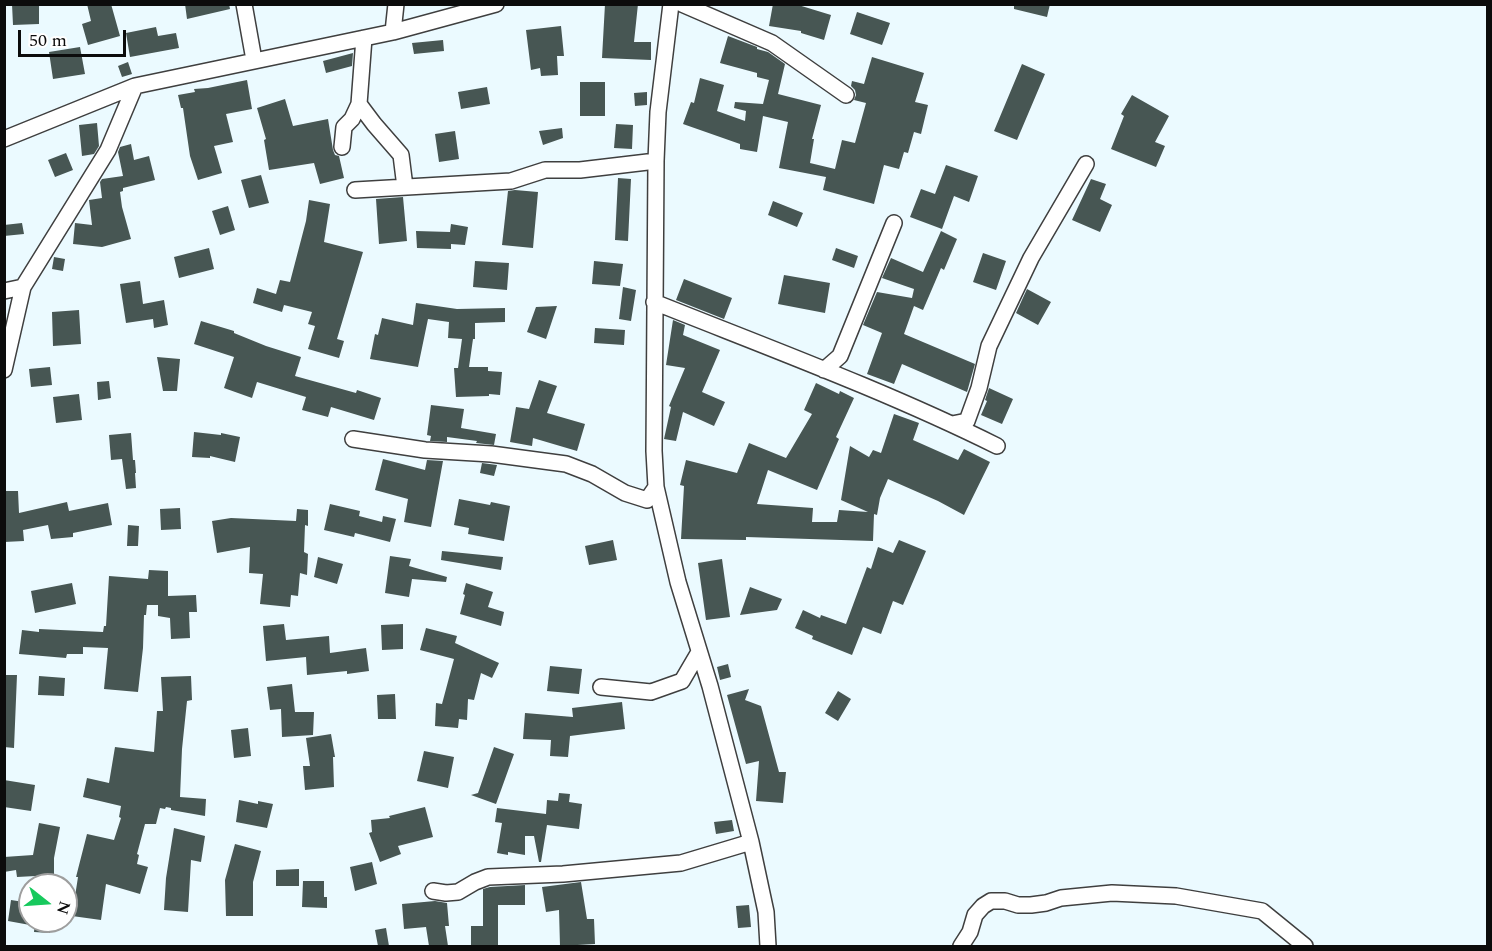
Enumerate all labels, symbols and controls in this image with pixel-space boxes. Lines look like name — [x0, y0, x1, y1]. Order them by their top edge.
scale bar — [21, 18, 129, 56]
text: 50 m — [29, 27, 67, 54]
north arrow — [18, 873, 78, 933]
text: N — [50, 898, 77, 917]

